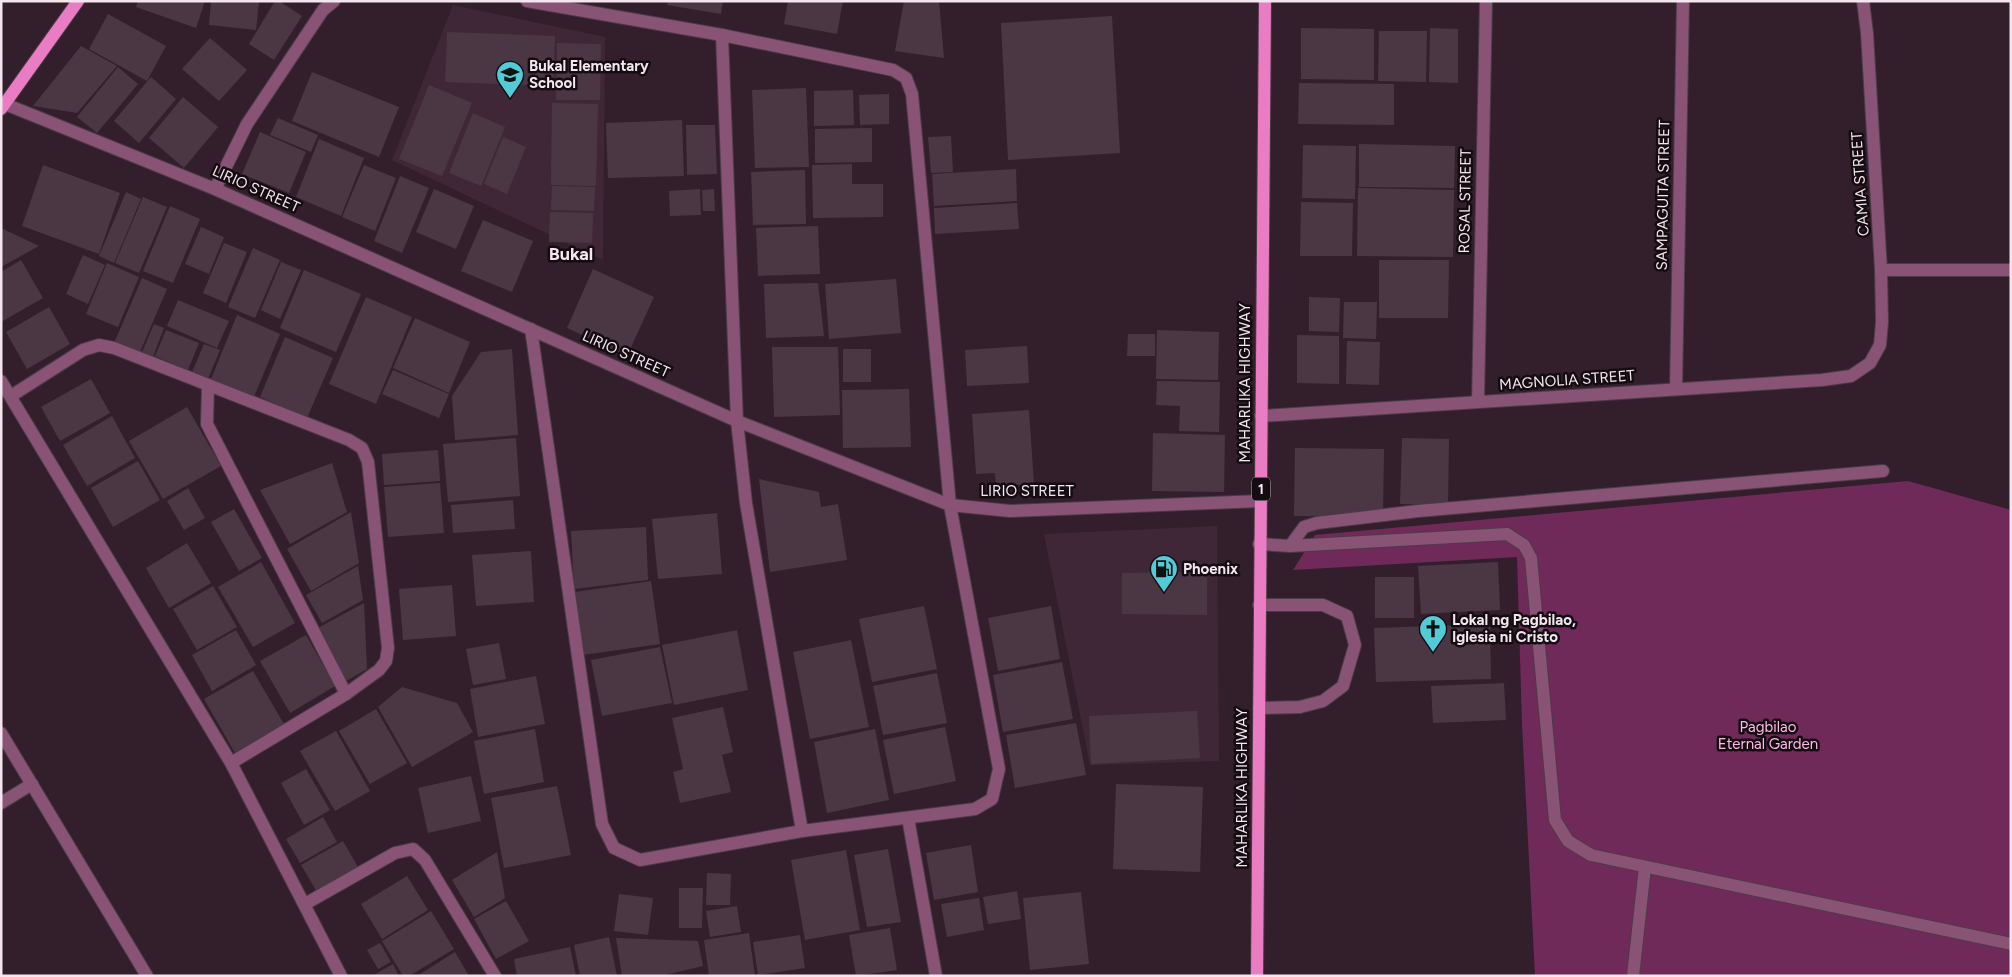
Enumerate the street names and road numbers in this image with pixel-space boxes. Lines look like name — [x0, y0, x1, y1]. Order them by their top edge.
street label: SAMPAGUITA STREET — [1653, 119, 1673, 270]
street label: CAMIA STREET — [1847, 131, 1873, 237]
street label: ROSAL STREET — [1455, 148, 1475, 254]
street label: LIRIO STREET — [210, 162, 303, 217]
street label: MAHARLIKA HIGHWAY — [1236, 303, 1254, 463]
street label: LIRIO STREET — [580, 327, 673, 382]
street label: MAGNOLIA STREET — [1499, 366, 1636, 394]
road number: 1 — [1252, 478, 1270, 500]
street label: LIRIO STREET — [980, 482, 1075, 500]
street label: MAHARLIKA HIGHWAY — [1233, 708, 1251, 868]

